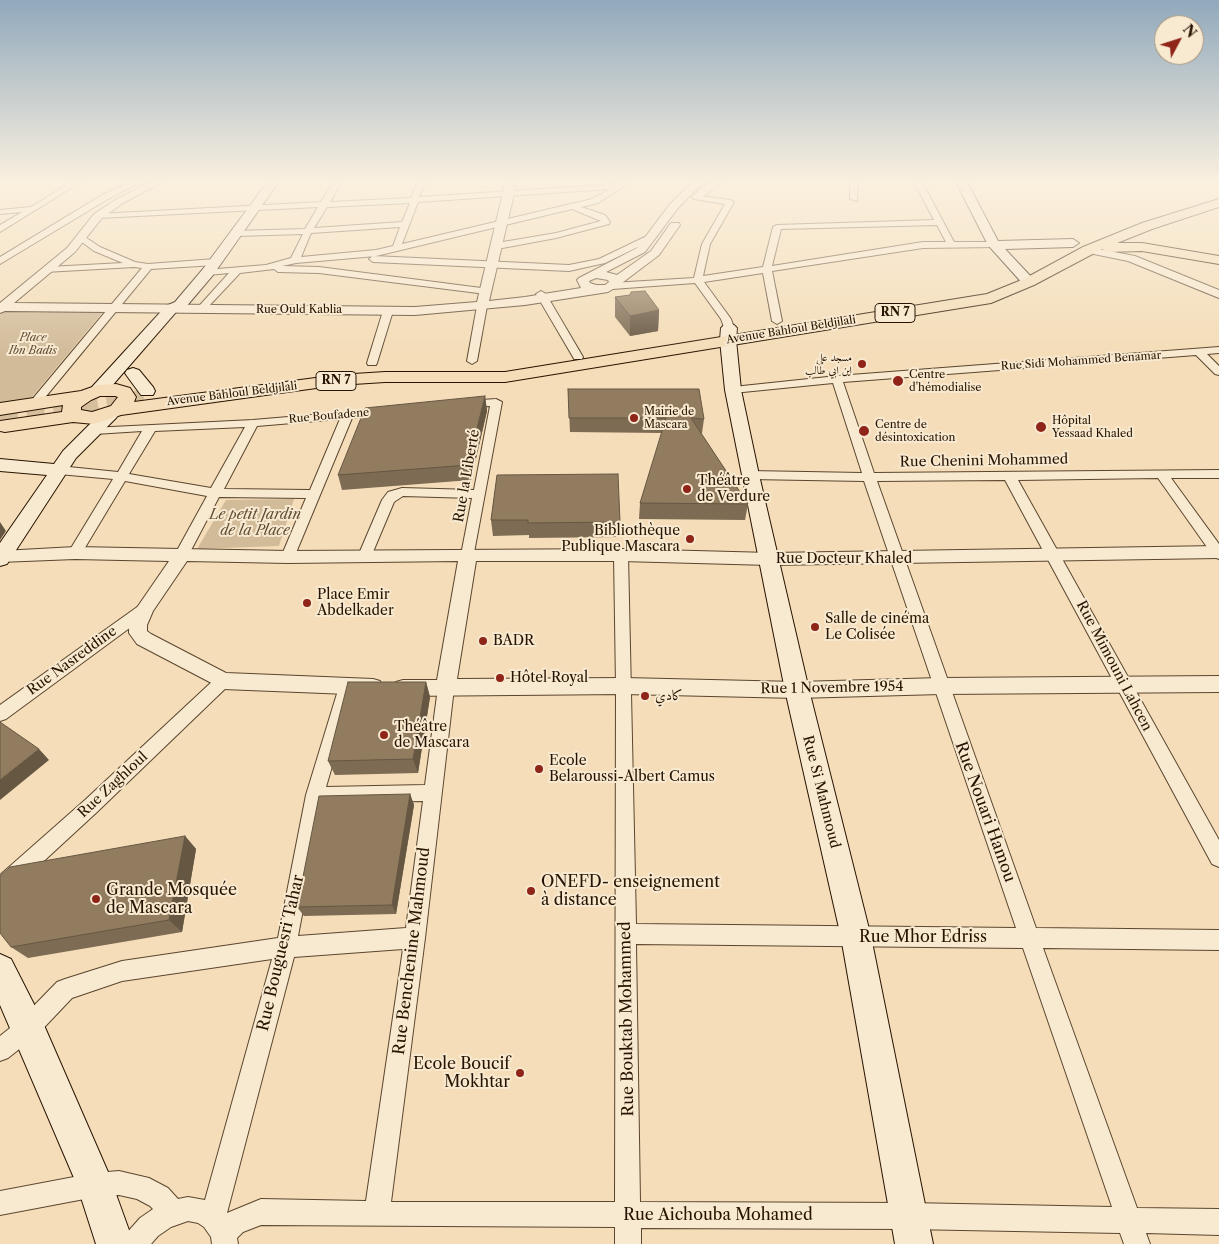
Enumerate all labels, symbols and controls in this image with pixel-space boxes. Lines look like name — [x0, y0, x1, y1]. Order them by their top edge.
north arrow — [1154, 15, 1204, 65]
text: N — [1179, 21, 1201, 41]
street label: Rue Ould Kablia — [256, 303, 342, 317]
road number: RN 7 — [875, 304, 915, 322]
street label: Avenue Bahloul Beldjilali — [725, 313, 857, 347]
park label: Place Ibn Badis — [9, 331, 57, 357]
street label: Rue Sidi Mohammed Benamar — [1000, 349, 1162, 373]
place label: مسجد علي اين ابي طالب — [805, 351, 852, 377]
marker: مسجد علي اين ابي طالب — [856, 358, 868, 370]
place label: Centre d'hémodialise — [909, 368, 982, 394]
road number: RN 7 — [316, 372, 356, 391]
marker: Centre d'hémodialise — [891, 374, 905, 388]
street label: Avenue Bahloul Beldjilali — [166, 379, 298, 409]
place label: Mairie de Mascara — [644, 405, 694, 431]
street label: Rue Boufadene — [288, 406, 370, 426]
marker: Mairie de Mascara — [628, 412, 640, 424]
place label: Hôpital Yessaad Khaled — [1052, 414, 1133, 440]
place label: Centre de désintoxication — [875, 418, 955, 444]
marker: Hôpital Yessaad Khaled — [1034, 420, 1048, 434]
marker: Centre de désintoxication — [857, 424, 871, 438]
street label: Rue la Liberté — [451, 428, 483, 524]
street label: Rue Chenini Mohammed — [900, 451, 1068, 471]
place label: Théâtre de Verdure — [697, 473, 770, 506]
marker: Théâtre de Verdure — [681, 483, 693, 495]
park label: Le petit Jardin de la Place — [209, 507, 301, 540]
place label: Bibliothèque Publique Mascara — [561, 523, 680, 556]
marker: Bibliothèque Publique Mascara — [684, 533, 696, 545]
street label: Rue Docteur Khaled — [776, 551, 912, 567]
place label: Place Emir Abdelkader — [317, 587, 394, 620]
marker: Place Emir Abdelkader — [301, 597, 313, 609]
street label: Rue Mimouni Lahcen — [1073, 598, 1155, 734]
place label: Salle de cinéma Le Colisée — [825, 611, 929, 644]
marker: Salle de cinéma Le Colisée — [809, 621, 821, 633]
street label: Rue Nasreddine — [24, 623, 120, 699]
place label: BADR — [493, 633, 534, 649]
marker: BADR — [477, 635, 489, 647]
place label: Hôtel Royal — [510, 670, 588, 686]
marker: Hôtel Royal — [494, 672, 506, 684]
street label: Rue 1 Novembre 1954 — [760, 678, 904, 698]
place label: كادي — [655, 688, 683, 704]
marker: كادي — [639, 690, 651, 702]
place label: Théâtre de Mascara — [394, 719, 470, 752]
marker: Théâtre de Mascara — [378, 729, 390, 741]
street label: Rue Si Mahmoud — [799, 734, 843, 850]
street label: Rue Nouari Hamou — [951, 739, 1019, 885]
street label: Rue Zaghloul — [75, 749, 151, 821]
place label: Ecole Belaroussi-Albert Camus — [549, 753, 715, 786]
marker: Ecole Belaroussi-Albert Camus — [533, 763, 545, 775]
street label: Rue Benchenine Mahmoud — [390, 846, 434, 1056]
place label: ONEFD- enseignement à distance — [541, 872, 720, 910]
street label: Rue Bouguesri Tahar — [254, 873, 308, 1033]
place label: Grande Mosquée de Mascara — [106, 880, 237, 918]
marker: ONEFD- enseignement à distance — [525, 885, 537, 897]
marker: Grande Mosquée de Mascara — [90, 893, 102, 905]
street label: Rue Bouktab Mohammed — [616, 921, 638, 1117]
street label: Rue Mhor Edriss — [859, 927, 987, 947]
place label: Ecole Boucif Mokhtar — [413, 1054, 510, 1092]
marker: Ecole Boucif Mokhtar — [514, 1067, 526, 1079]
street label: Rue Aichouba Mohamed — [623, 1205, 813, 1225]

